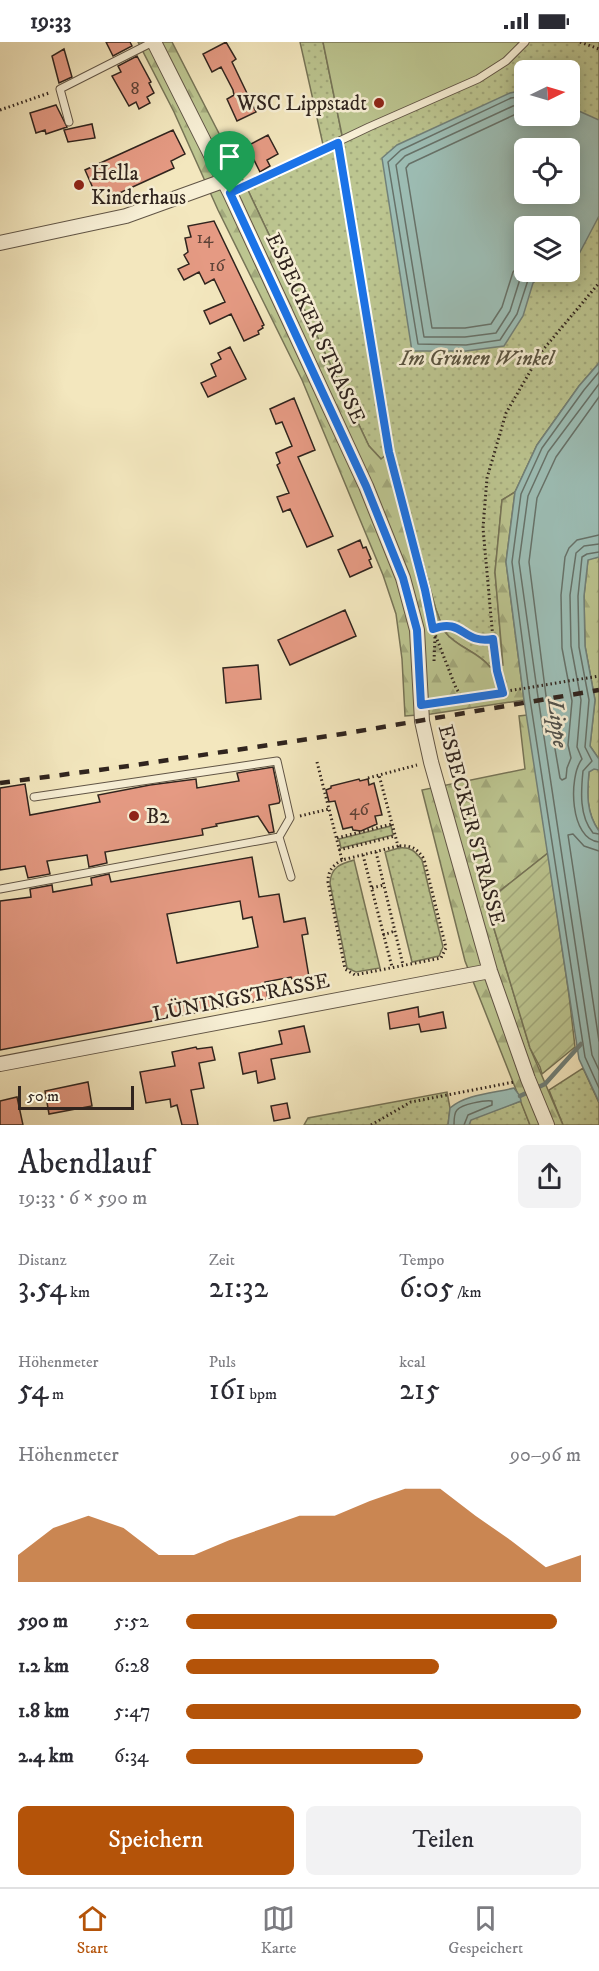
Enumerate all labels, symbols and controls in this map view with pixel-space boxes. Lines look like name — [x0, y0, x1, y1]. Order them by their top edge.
text: 19:33 — [30, 8, 71, 35]
north arrow — [514, 60, 580, 126]
map controls — [514, 60, 580, 282]
house number: 8 — [130, 78, 140, 100]
place label: WSC Lippstadt — [236, 91, 367, 117]
marker: WSC Lippstadt — [372, 96, 386, 110]
pin — [204, 131, 255, 193]
button: locate — [514, 138, 580, 204]
icon: arrive — [213, 140, 246, 173]
place label: Hella Kinderhaus — [91, 161, 186, 211]
marker: Hella Kinderhaus — [72, 178, 86, 192]
button: layers — [514, 216, 580, 282]
house number: 14 — [197, 227, 214, 249]
street label: ESBECKER STRASSE — [260, 229, 371, 428]
house number: 16 — [209, 255, 226, 277]
park label: Im Grünen Winkel — [398, 346, 557, 372]
water label: Lippe — [541, 695, 574, 749]
street label: ESBECKER STRASSE — [432, 722, 510, 929]
house number: 46 — [349, 799, 369, 821]
place label: B2 — [146, 804, 170, 830]
marker: B2 — [127, 809, 141, 823]
street label: LÜNINGSTRASSE — [150, 967, 332, 1028]
scale bar — [18, 1083, 134, 1110]
text: 50 m — [27, 1086, 59, 1106]
text: Abendlauf — [18, 1143, 152, 1184]
button: share — [518, 1145, 581, 1208]
text: 19:33 · 6 × 590 m — [18, 1186, 147, 1211]
text: Distanz — [18, 1250, 67, 1270]
text: Zeit — [209, 1250, 235, 1270]
text: Tempo — [399, 1250, 444, 1270]
text: 3.54 — [18, 1270, 67, 1307]
text: 21:32 — [209, 1270, 268, 1307]
text: 6:05 — [399, 1270, 454, 1307]
text: km — [67, 1282, 90, 1302]
text: /km — [454, 1282, 482, 1302]
text: Höhenmeter — [18, 1352, 99, 1372]
text: Puls — [209, 1352, 236, 1372]
text: kcal — [399, 1352, 426, 1372]
text: 54 — [18, 1372, 49, 1409]
text: 161 — [209, 1372, 246, 1409]
text: 215 — [399, 1372, 440, 1409]
text: m — [49, 1384, 64, 1404]
text: bpm — [246, 1384, 277, 1404]
text: Höhenmeter — [18, 1443, 119, 1468]
text: 90–96 m — [510, 1443, 581, 1468]
text: 590 m — [18, 1609, 68, 1634]
text: 5:52 — [114, 1609, 149, 1634]
text: 1.2 km — [18, 1654, 69, 1679]
text: 6:28 — [114, 1654, 149, 1679]
text: 1.8 km — [18, 1699, 69, 1724]
text: 5:47 — [114, 1699, 151, 1724]
text: 2.4 km — [18, 1744, 74, 1769]
text: 6:34 — [114, 1744, 149, 1769]
button: Speichern — [18, 1806, 294, 1875]
button: Teilen — [306, 1806, 581, 1875]
tab: Start — [76, 1902, 109, 1958]
tab: Karte — [261, 1902, 296, 1958]
tab: Gespeichert — [448, 1902, 523, 1958]

